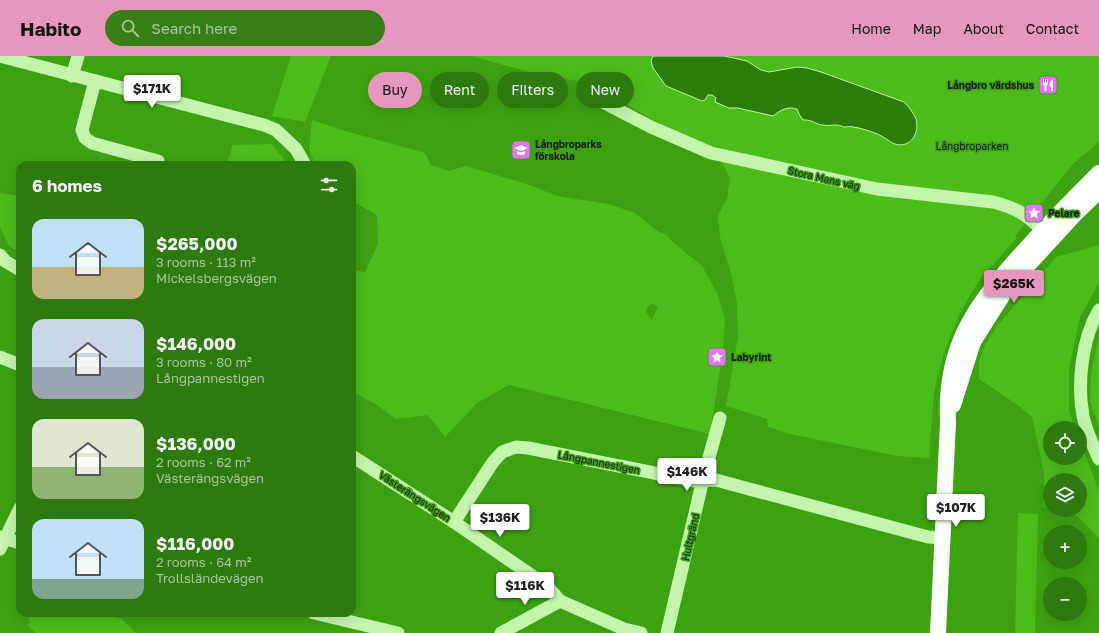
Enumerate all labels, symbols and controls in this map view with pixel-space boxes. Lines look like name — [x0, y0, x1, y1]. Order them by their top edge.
search box — [105, 10, 385, 46]
text: Habito — [20, 17, 81, 40]
icon: search — [119, 17, 141, 39]
text: Search here — [151, 19, 237, 37]
text: Home — [851, 20, 891, 37]
text: Map — [913, 20, 941, 37]
text: About — [963, 20, 1004, 37]
text: Contact — [1026, 20, 1079, 37]
chip: Buy — [368, 72, 422, 108]
chip: Rent — [430, 72, 489, 108]
chip: Filters — [497, 72, 568, 108]
chip: New — [576, 72, 634, 108]
restaurant icon: Långbro värdshus — [1037, 74, 1059, 96]
pin: $171K — [124, 75, 180, 109]
place label: Långbro värdshus — [947, 79, 1034, 91]
text: $171K — [133, 80, 171, 96]
place label: Långbroparks förskola — [535, 138, 602, 162]
school or university icon: Långbroparks förskola — [510, 139, 532, 161]
park label: Långbroparken — [936, 140, 1008, 152]
street label: Stora Mans väg — [787, 164, 861, 192]
icon: filters — [318, 174, 340, 196]
text: 6 homes — [32, 175, 102, 196]
place icon: Pelare — [1023, 202, 1045, 224]
place label: Pelare — [1048, 207, 1079, 219]
text: $265,000 — [156, 233, 238, 254]
icon: home — [64, 235, 112, 283]
text: 3 rooms · 113 m² — [156, 254, 256, 270]
text: Mickelsbergsvägen — [156, 270, 277, 286]
pin: $265K — [986, 270, 1042, 304]
text: $265K — [993, 275, 1035, 291]
text: $146,000 — [156, 333, 236, 354]
icon: home — [64, 335, 112, 383]
place icon: Labyrint — [706, 346, 728, 368]
place label: Labyrint — [731, 351, 771, 363]
text: 3 rooms · 80 m² — [156, 354, 252, 370]
text: Långpannestigen — [156, 370, 265, 386]
map controls — [1043, 421, 1087, 621]
button: locate — [1043, 421, 1087, 465]
text: $136,000 — [156, 433, 236, 454]
icon: home — [64, 435, 112, 483]
street label: Långpannestigen — [557, 448, 641, 476]
text: 2 rooms · 62 m² — [156, 454, 251, 470]
pin: $146K — [659, 458, 715, 492]
text: $146K — [666, 463, 708, 479]
street label: Västerängsvägen — [377, 468, 453, 524]
text: Västerängsvägen — [156, 470, 264, 486]
button: layers — [1043, 473, 1087, 517]
pin: $107K — [928, 494, 984, 528]
text: $107K — [936, 499, 976, 515]
pin: $136K — [472, 504, 528, 538]
text: $136K — [479, 509, 521, 525]
street label: Hultgränd — [679, 512, 701, 562]
button: + — [1043, 525, 1087, 569]
text: $116,000 — [156, 533, 234, 554]
icon: home — [64, 535, 112, 583]
text: 2 rooms · 64 m² — [156, 554, 251, 570]
text: Trollsländevägen — [156, 570, 264, 586]
pin: $116K — [497, 572, 553, 606]
text: $116K — [505, 577, 545, 593]
button: − — [1043, 577, 1087, 621]

